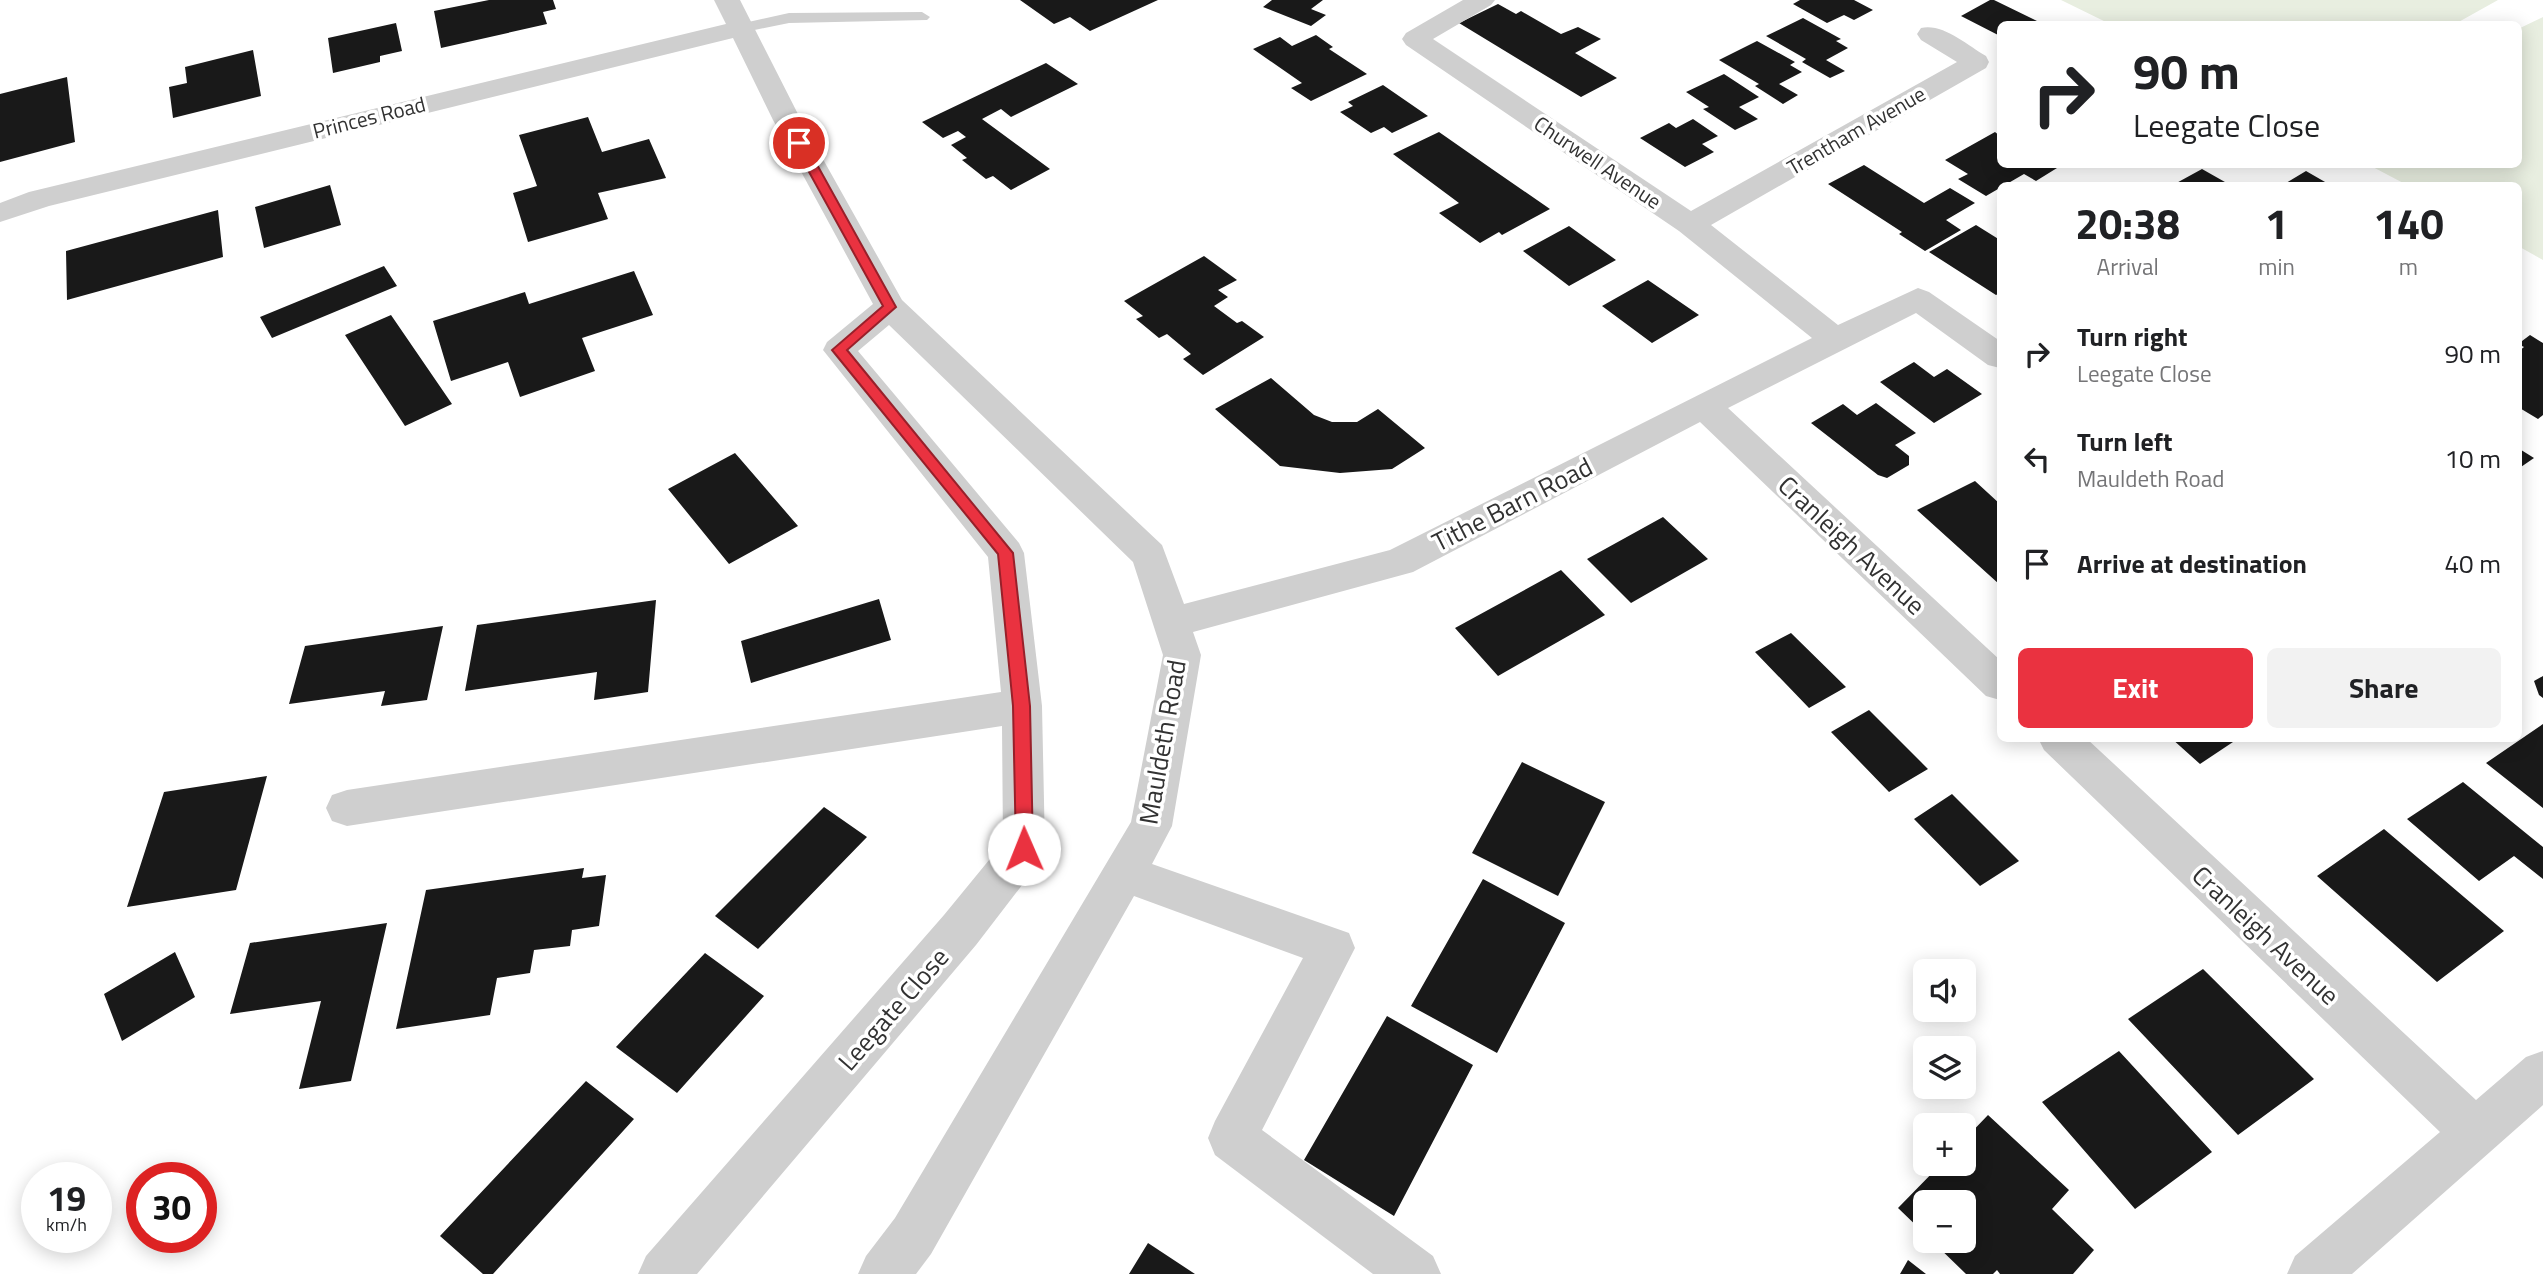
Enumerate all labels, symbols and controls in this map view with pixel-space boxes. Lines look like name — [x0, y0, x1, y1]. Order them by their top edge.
text: 90 m — [2133, 33, 2240, 108]
icon: right — [2018, 49, 2109, 140]
street label: Trentham Avenue — [1781, 77, 1931, 183]
street label: Princes Road — [309, 88, 429, 146]
text: Leegate Close — [2133, 101, 2320, 149]
street label: Churwell Avenue — [1528, 107, 1668, 217]
pin — [769, 113, 829, 173]
icon: arrive — [780, 124, 818, 162]
text: 20:38 — [2075, 191, 2180, 255]
text: 1 — [2265, 191, 2288, 255]
text: 140 — [2373, 191, 2444, 255]
text: Arrival — [2096, 249, 2159, 284]
text: min — [2258, 249, 2295, 284]
text: m — [2399, 249, 2418, 284]
text: Turn right — [2077, 317, 2188, 356]
text: 90 m — [2444, 334, 2501, 373]
icon: right — [2018, 335, 2056, 373]
text: Leegate Close — [2077, 356, 2212, 391]
text: Turn left — [2077, 422, 2172, 461]
text: 10 m — [2444, 439, 2501, 478]
icon: left — [2018, 440, 2056, 478]
street label: Tithe Barn Road — [1425, 447, 1599, 561]
text: Mauldeth Road — [2077, 461, 2224, 496]
street label: Cranleigh Avenue — [1770, 466, 1934, 624]
text: Arrive at destination — [2077, 544, 2307, 583]
text: 40 m — [2444, 544, 2501, 583]
icon: arrive — [2018, 545, 2056, 583]
button: Exit — [2018, 648, 2253, 728]
button: Share — [2267, 648, 2501, 728]
street label: Mauldeth Road — [1128, 657, 1196, 827]
position arrow — [987, 812, 1061, 886]
street label: Cranleigh Avenue — [2184, 856, 2348, 1014]
street label: Leegate Close — [828, 939, 958, 1079]
map controls — [1913, 959, 1976, 1253]
button: sound — [1913, 959, 1976, 1022]
button: layers — [1913, 1036, 1976, 1099]
button: + — [1913, 1113, 1976, 1176]
speed limit sign: 30 — [126, 1162, 217, 1253]
text: 19 — [47, 1171, 86, 1225]
button: − — [1913, 1190, 1976, 1253]
text: km/h — [46, 1211, 87, 1238]

